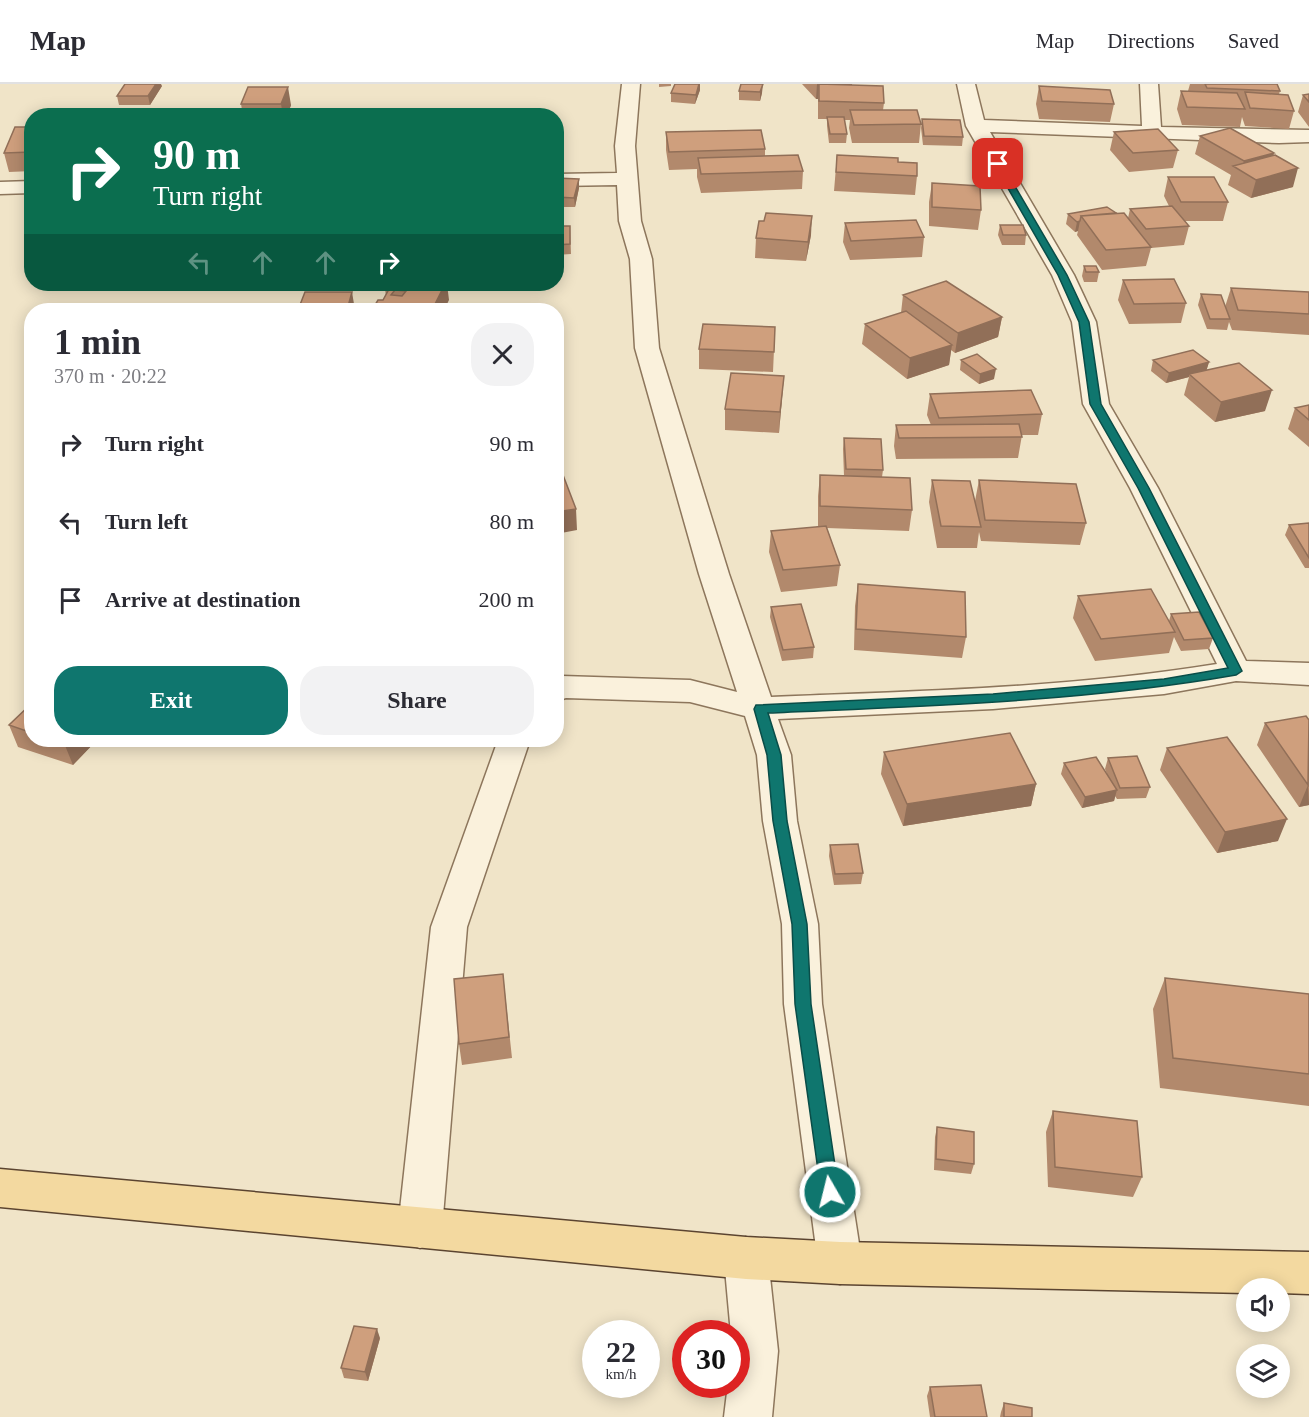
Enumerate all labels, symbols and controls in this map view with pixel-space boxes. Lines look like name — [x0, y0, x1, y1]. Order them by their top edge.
text: Map — [30, 25, 86, 56]
text: Map — [1036, 29, 1074, 53]
text: Directions — [1107, 29, 1195, 53]
text: Saved — [1228, 29, 1279, 53]
icon: right — [54, 132, 132, 210]
text: 90 m — [153, 132, 241, 178]
pin — [972, 138, 1023, 189]
icon: arrive — [981, 147, 1014, 180]
text: Turn right — [153, 181, 262, 211]
icon: left — [183, 246, 216, 279]
icon: ahead — [246, 246, 279, 279]
icon: ahead — [309, 246, 342, 279]
icon: right — [372, 246, 405, 279]
text: 1 min — [54, 322, 141, 362]
button: close — [471, 323, 534, 386]
text: 370 m · 20:22 — [54, 365, 167, 387]
icon: right — [54, 428, 87, 461]
text: Turn right — [105, 431, 204, 456]
text: 90 m — [489, 431, 534, 456]
icon: left — [54, 506, 87, 539]
text: Turn left — [105, 509, 188, 534]
text: 80 m — [489, 509, 534, 534]
icon: arrive — [54, 584, 87, 617]
text: Arrive at destination — [105, 587, 301, 612]
text: 200 m — [478, 587, 534, 612]
button: Exit — [54, 666, 288, 735]
button: Share — [300, 666, 534, 735]
position arrow — [798, 1160, 862, 1224]
map controls — [1236, 1278, 1290, 1398]
button: sound — [1236, 1278, 1290, 1332]
speed limit sign: 30 — [672, 1320, 750, 1398]
text: 22 — [606, 1335, 636, 1368]
button: layers — [1236, 1344, 1290, 1398]
text: km/h — [606, 1366, 636, 1382]

